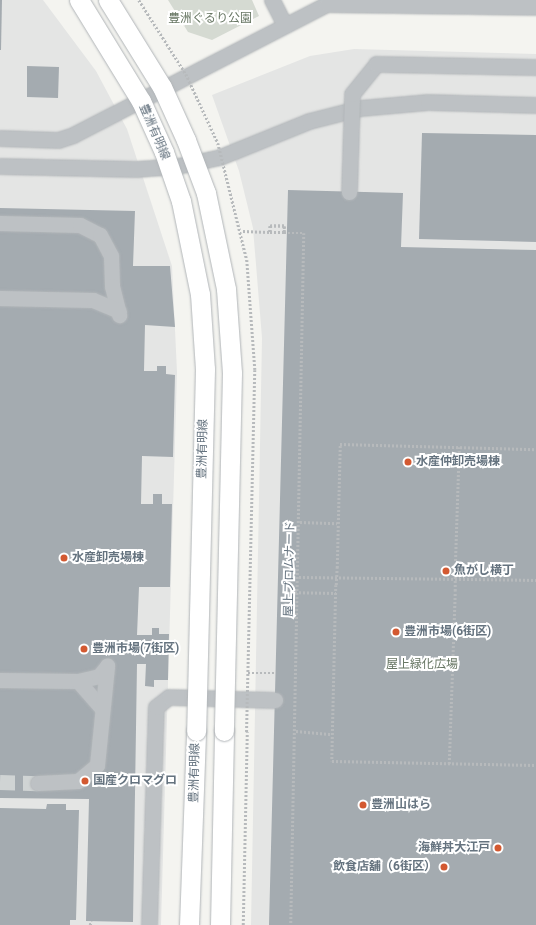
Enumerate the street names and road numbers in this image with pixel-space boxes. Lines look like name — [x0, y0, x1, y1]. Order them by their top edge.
street label: 豊洲有明線 — [136, 102, 172, 162]
street label: 豊洲有明線 — [195, 419, 211, 479]
street label: 屋上プロムナード — [282, 521, 298, 617]
street label: 豊洲有明線 — [187, 743, 203, 803]

